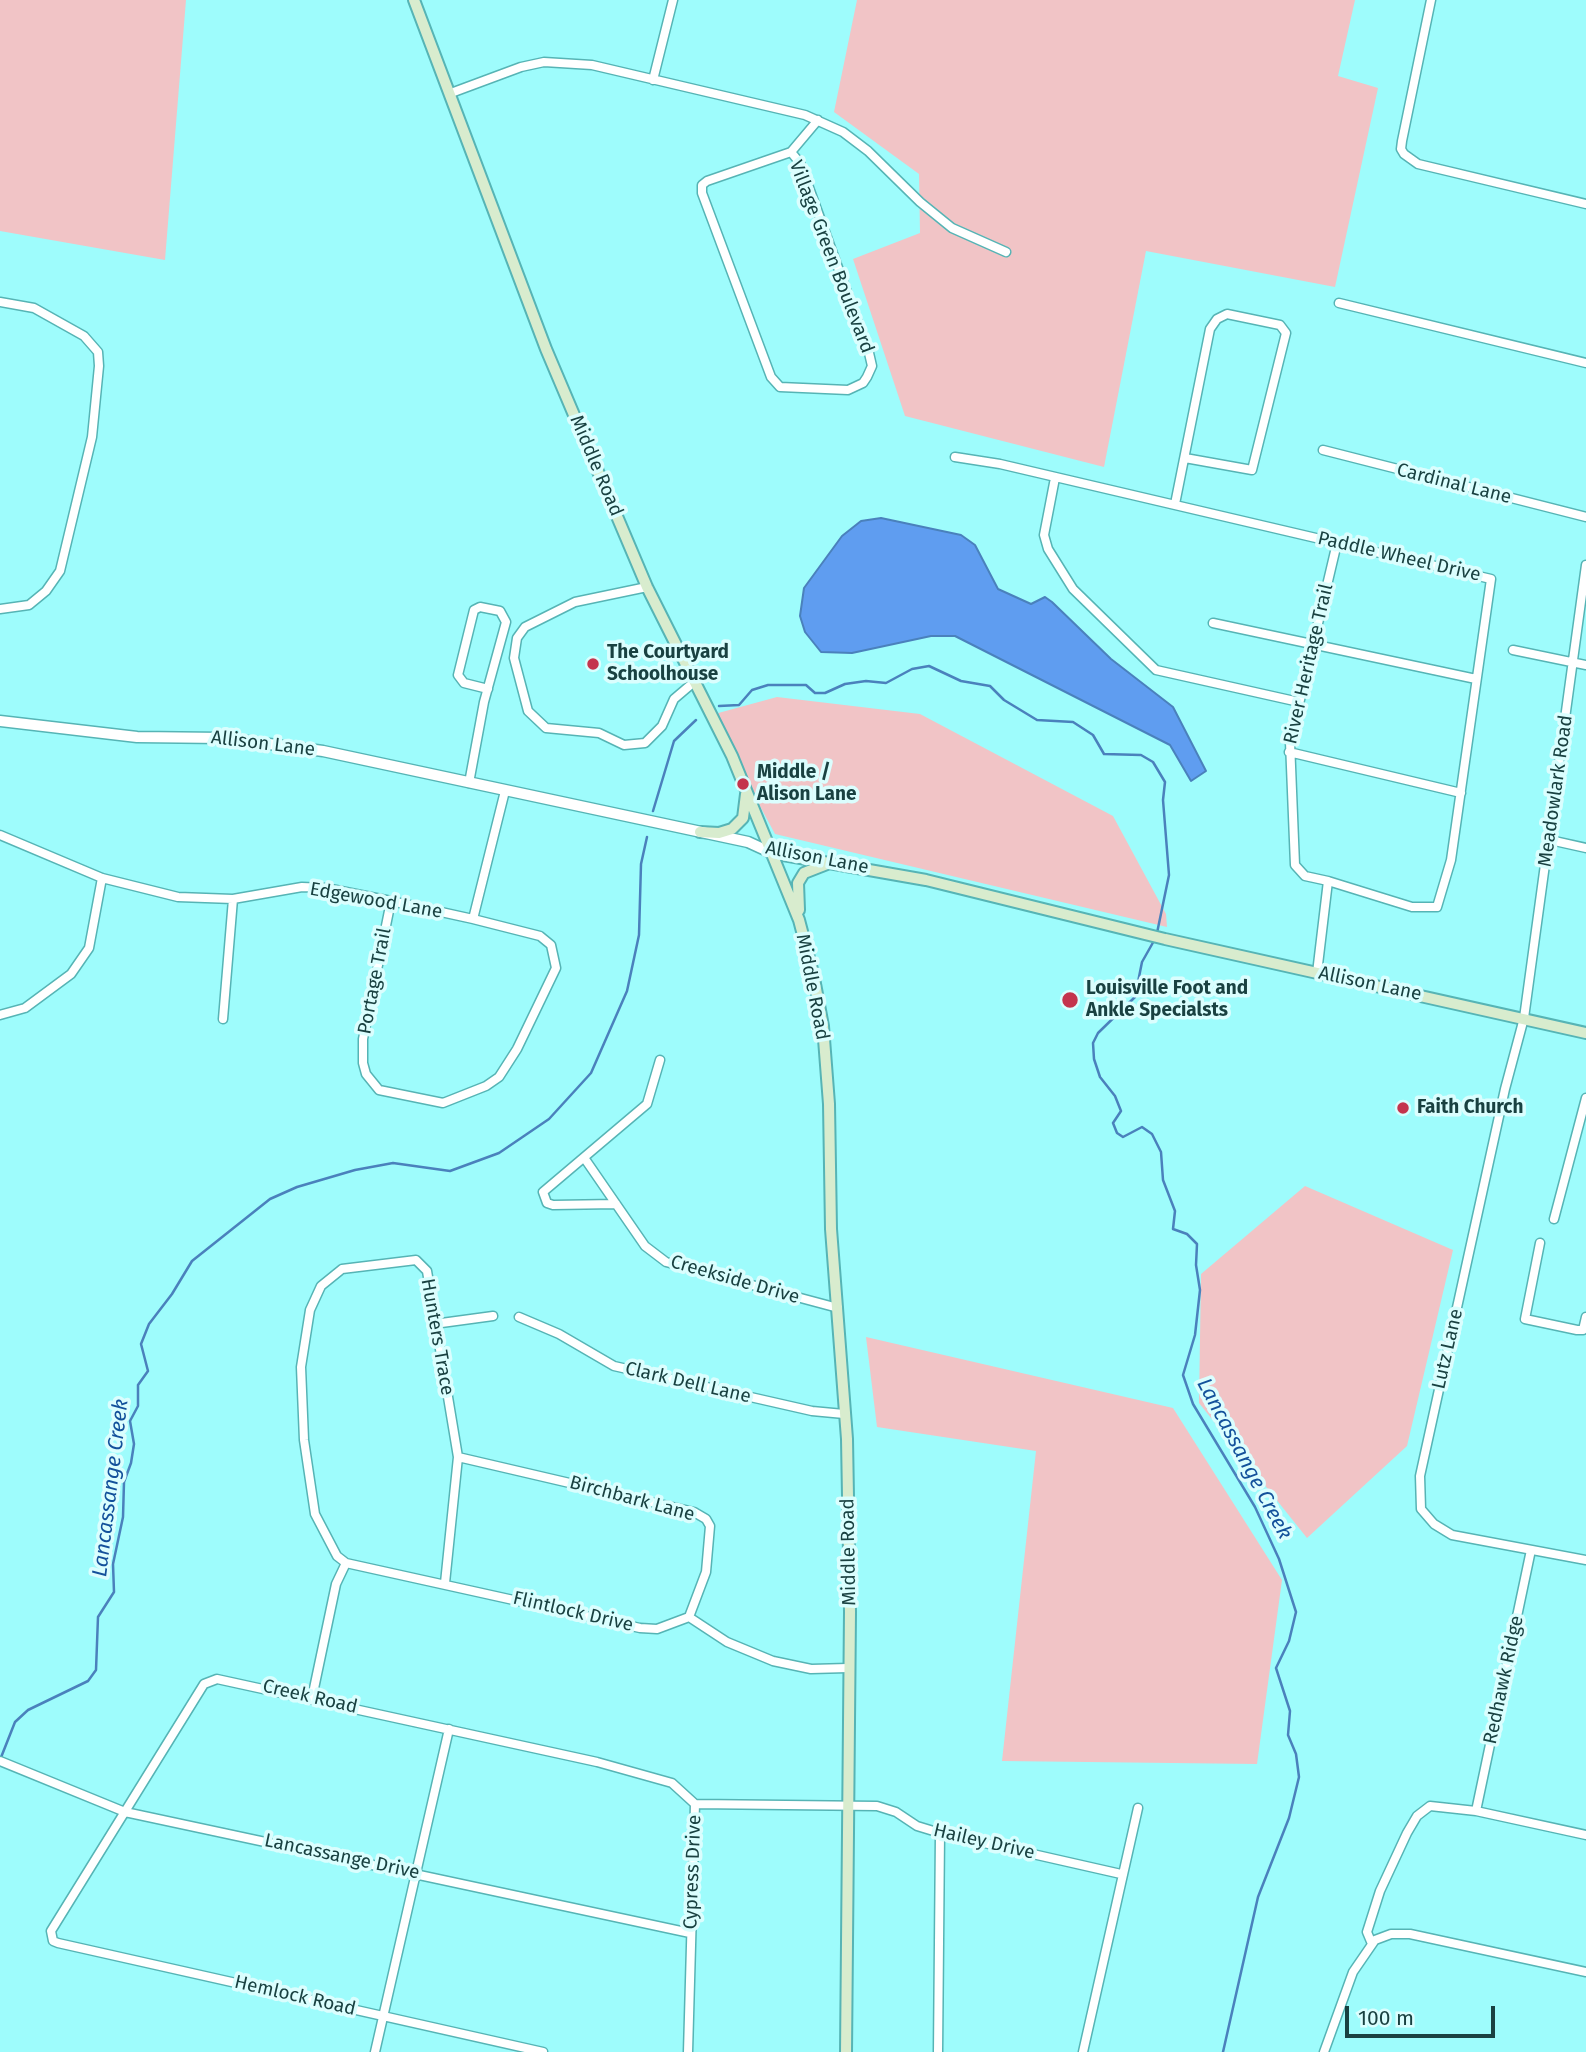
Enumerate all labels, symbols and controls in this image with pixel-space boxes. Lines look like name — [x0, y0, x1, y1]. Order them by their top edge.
street label: Village Green Boulevard — [784, 157, 878, 357]
street label: Middle Road — [564, 412, 628, 520]
street label: Cardinal Lane — [1394, 459, 1514, 509]
street label: Paddle Wheel Drive — [1315, 527, 1483, 587]
street label: River Heritage Trail — [1279, 582, 1339, 746]
place label: The Courtyard Schoolhouse — [607, 642, 729, 686]
marker: The Courtyard Schoolhouse — [585, 656, 601, 672]
street label: Meadowlark Road — [1534, 714, 1578, 868]
street label: Allison Lane — [210, 726, 316, 762]
place label: Middle / Alison Lane — [757, 762, 856, 806]
marker: Middle / Alison Lane — [735, 776, 751, 792]
street label: Allison Lane — [763, 837, 871, 879]
street label: Edgewood Lane — [308, 878, 444, 924]
street label: Portage Trail — [354, 926, 396, 1036]
street label: Middle Road — [791, 932, 833, 1042]
street label: Allison Lane — [1316, 962, 1424, 1006]
place label: Louisville Foot and Ankle Specialsts — [1086, 978, 1248, 1022]
marker: Louisville Foot and Ankle Specialsts — [1060, 990, 1080, 1010]
place label: Faith Church — [1417, 1097, 1523, 1119]
marker: Faith Church — [1395, 1100, 1411, 1116]
street label: Creekside Drive — [668, 1251, 802, 1309]
street label: Hunters Trace — [416, 1277, 458, 1397]
street label: Lutz Lane — [1428, 1307, 1468, 1391]
street label: Clark Dell Lane — [623, 1357, 753, 1409]
water label: Lancassange Creek — [1191, 1374, 1297, 1544]
water label: Lancassange Creek — [88, 1398, 134, 1578]
street label: Birchbark Lane — [567, 1471, 697, 1527]
street label: Middle Road — [837, 1498, 861, 1606]
street label: Flintlock Drive — [511, 1587, 635, 1637]
street label: Redhawk Ridge — [1479, 1614, 1529, 1746]
street label: Creek Road — [260, 1675, 360, 1719]
street label: Cypress Drive — [680, 1814, 706, 1930]
street label: Hailey Drive — [931, 1819, 1037, 1865]
street label: Lancassange Drive — [262, 1829, 422, 1885]
street label: Hemlock Road — [232, 1971, 358, 2021]
scale bar — [1348, 1993, 1498, 2037]
text: 100 m — [1358, 2005, 1414, 2031]

